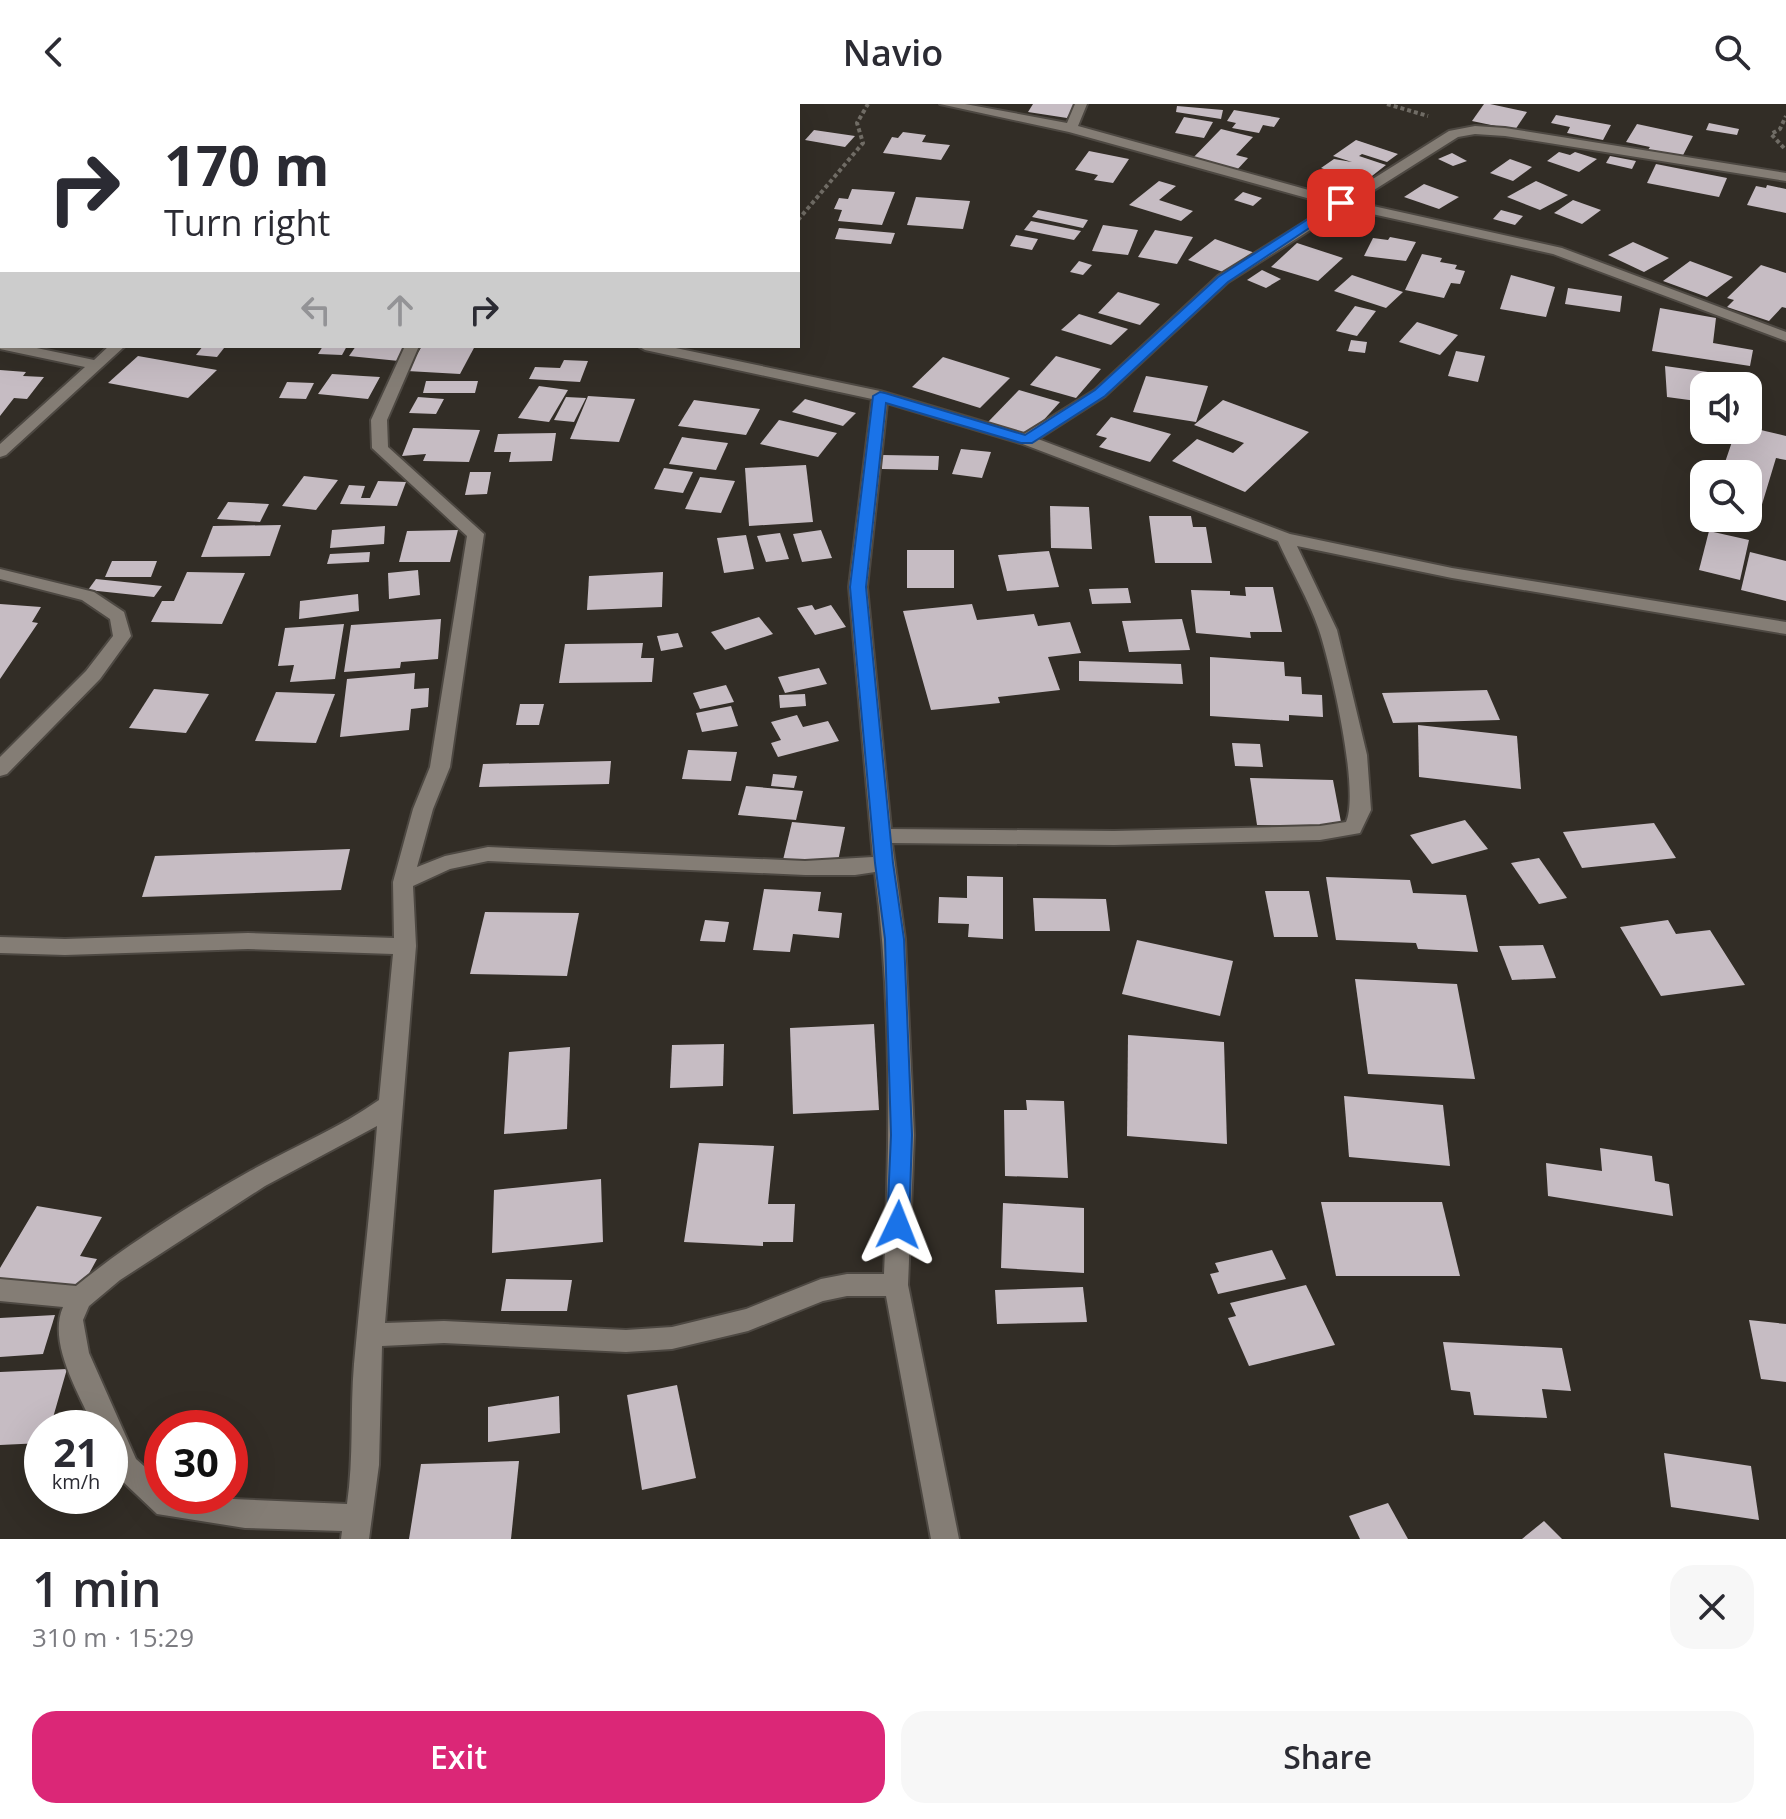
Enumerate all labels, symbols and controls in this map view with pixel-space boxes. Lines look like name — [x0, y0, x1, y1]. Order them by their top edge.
text: Navio — [843, 28, 943, 77]
icon: back — [32, 30, 76, 74]
icon: search — [1710, 30, 1754, 74]
text: 170 m — [164, 126, 330, 202]
icon: right — [32, 136, 136, 240]
pin — [1307, 169, 1375, 237]
icon: arrive — [1319, 181, 1363, 225]
text: Turn right — [164, 198, 330, 247]
icon: left — [294, 288, 338, 332]
icon: ahead — [378, 288, 422, 332]
icon: right — [462, 288, 506, 332]
map controls — [1690, 372, 1762, 532]
button: sound — [1690, 372, 1762, 444]
button: search — [1690, 460, 1762, 532]
position arrow — [856, 1183, 940, 1267]
speed limit sign: 30 — [144, 1410, 248, 1514]
text: 21 — [53, 1424, 99, 1479]
text: km/h — [52, 1468, 100, 1495]
text: 1 min — [32, 1556, 162, 1621]
button: close — [1670, 1565, 1754, 1649]
text: 310 m · 15:29 — [32, 1619, 194, 1655]
button: Exit — [32, 1711, 885, 1803]
button: Share — [901, 1711, 1754, 1803]

